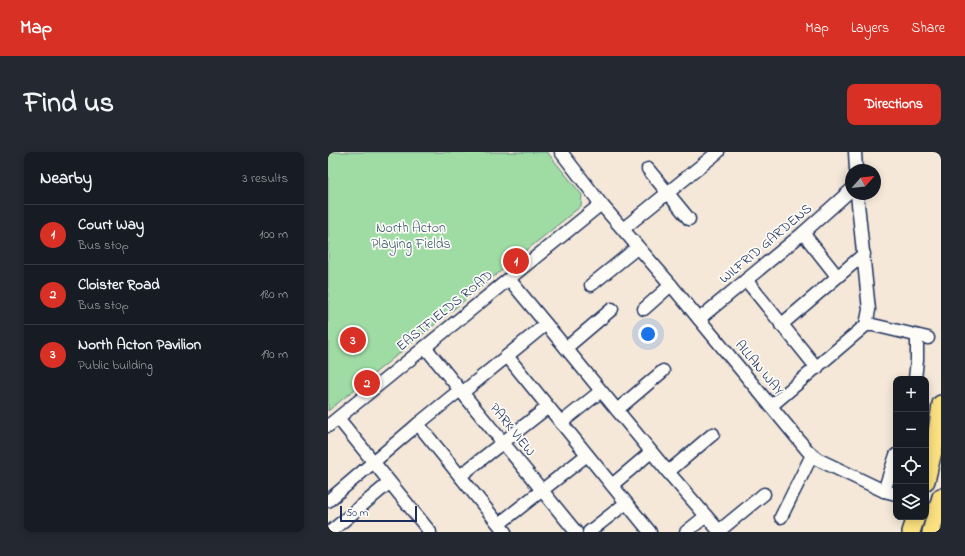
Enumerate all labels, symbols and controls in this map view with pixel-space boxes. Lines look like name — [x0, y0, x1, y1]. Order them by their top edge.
text: Map — [20, 15, 52, 42]
text: Map — [805, 18, 829, 39]
text: Layers — [851, 18, 889, 39]
text: Share — [911, 18, 945, 39]
text: Find us — [24, 84, 114, 125]
button: Directions — [847, 84, 941, 125]
north arrow — [845, 164, 881, 200]
text: Nearby — [40, 166, 92, 191]
text: 3 results — [242, 169, 288, 188]
street label: WILFRID GARDENS — [715, 199, 817, 289]
text: Court Way — [78, 214, 144, 236]
park label: North Acton Playing Fields — [371, 218, 451, 256]
text: 1 — [51, 225, 55, 244]
text: 100 m — [259, 225, 288, 244]
text: Bus stop — [78, 236, 129, 255]
pin: 1 — [503, 246, 529, 276]
street label: EASTFIELDS ROAD — [392, 265, 498, 357]
text: Cloister Road — [78, 274, 160, 296]
text: 2 — [50, 285, 56, 304]
text: 180 m — [260, 285, 288, 304]
text: Bus stop — [78, 296, 129, 315]
your location — [638, 324, 658, 344]
pin: 3 — [340, 325, 366, 355]
text: North Acton Pavilion — [78, 334, 201, 356]
street label: ALLAN WAY — [730, 336, 789, 401]
text: 3 — [50, 345, 56, 364]
text: 190 m — [261, 345, 288, 364]
text: Public building — [78, 356, 153, 375]
pin: 2 — [354, 368, 380, 398]
map controls — [893, 376, 929, 520]
button: + — [893, 376, 929, 412]
street label: PARK VIEW — [484, 399, 540, 461]
button: − — [893, 412, 929, 448]
button: locate — [893, 448, 929, 484]
button: layers — [893, 484, 929, 520]
scale bar — [340, 504, 417, 523]
text: 50 m — [346, 505, 368, 521]

